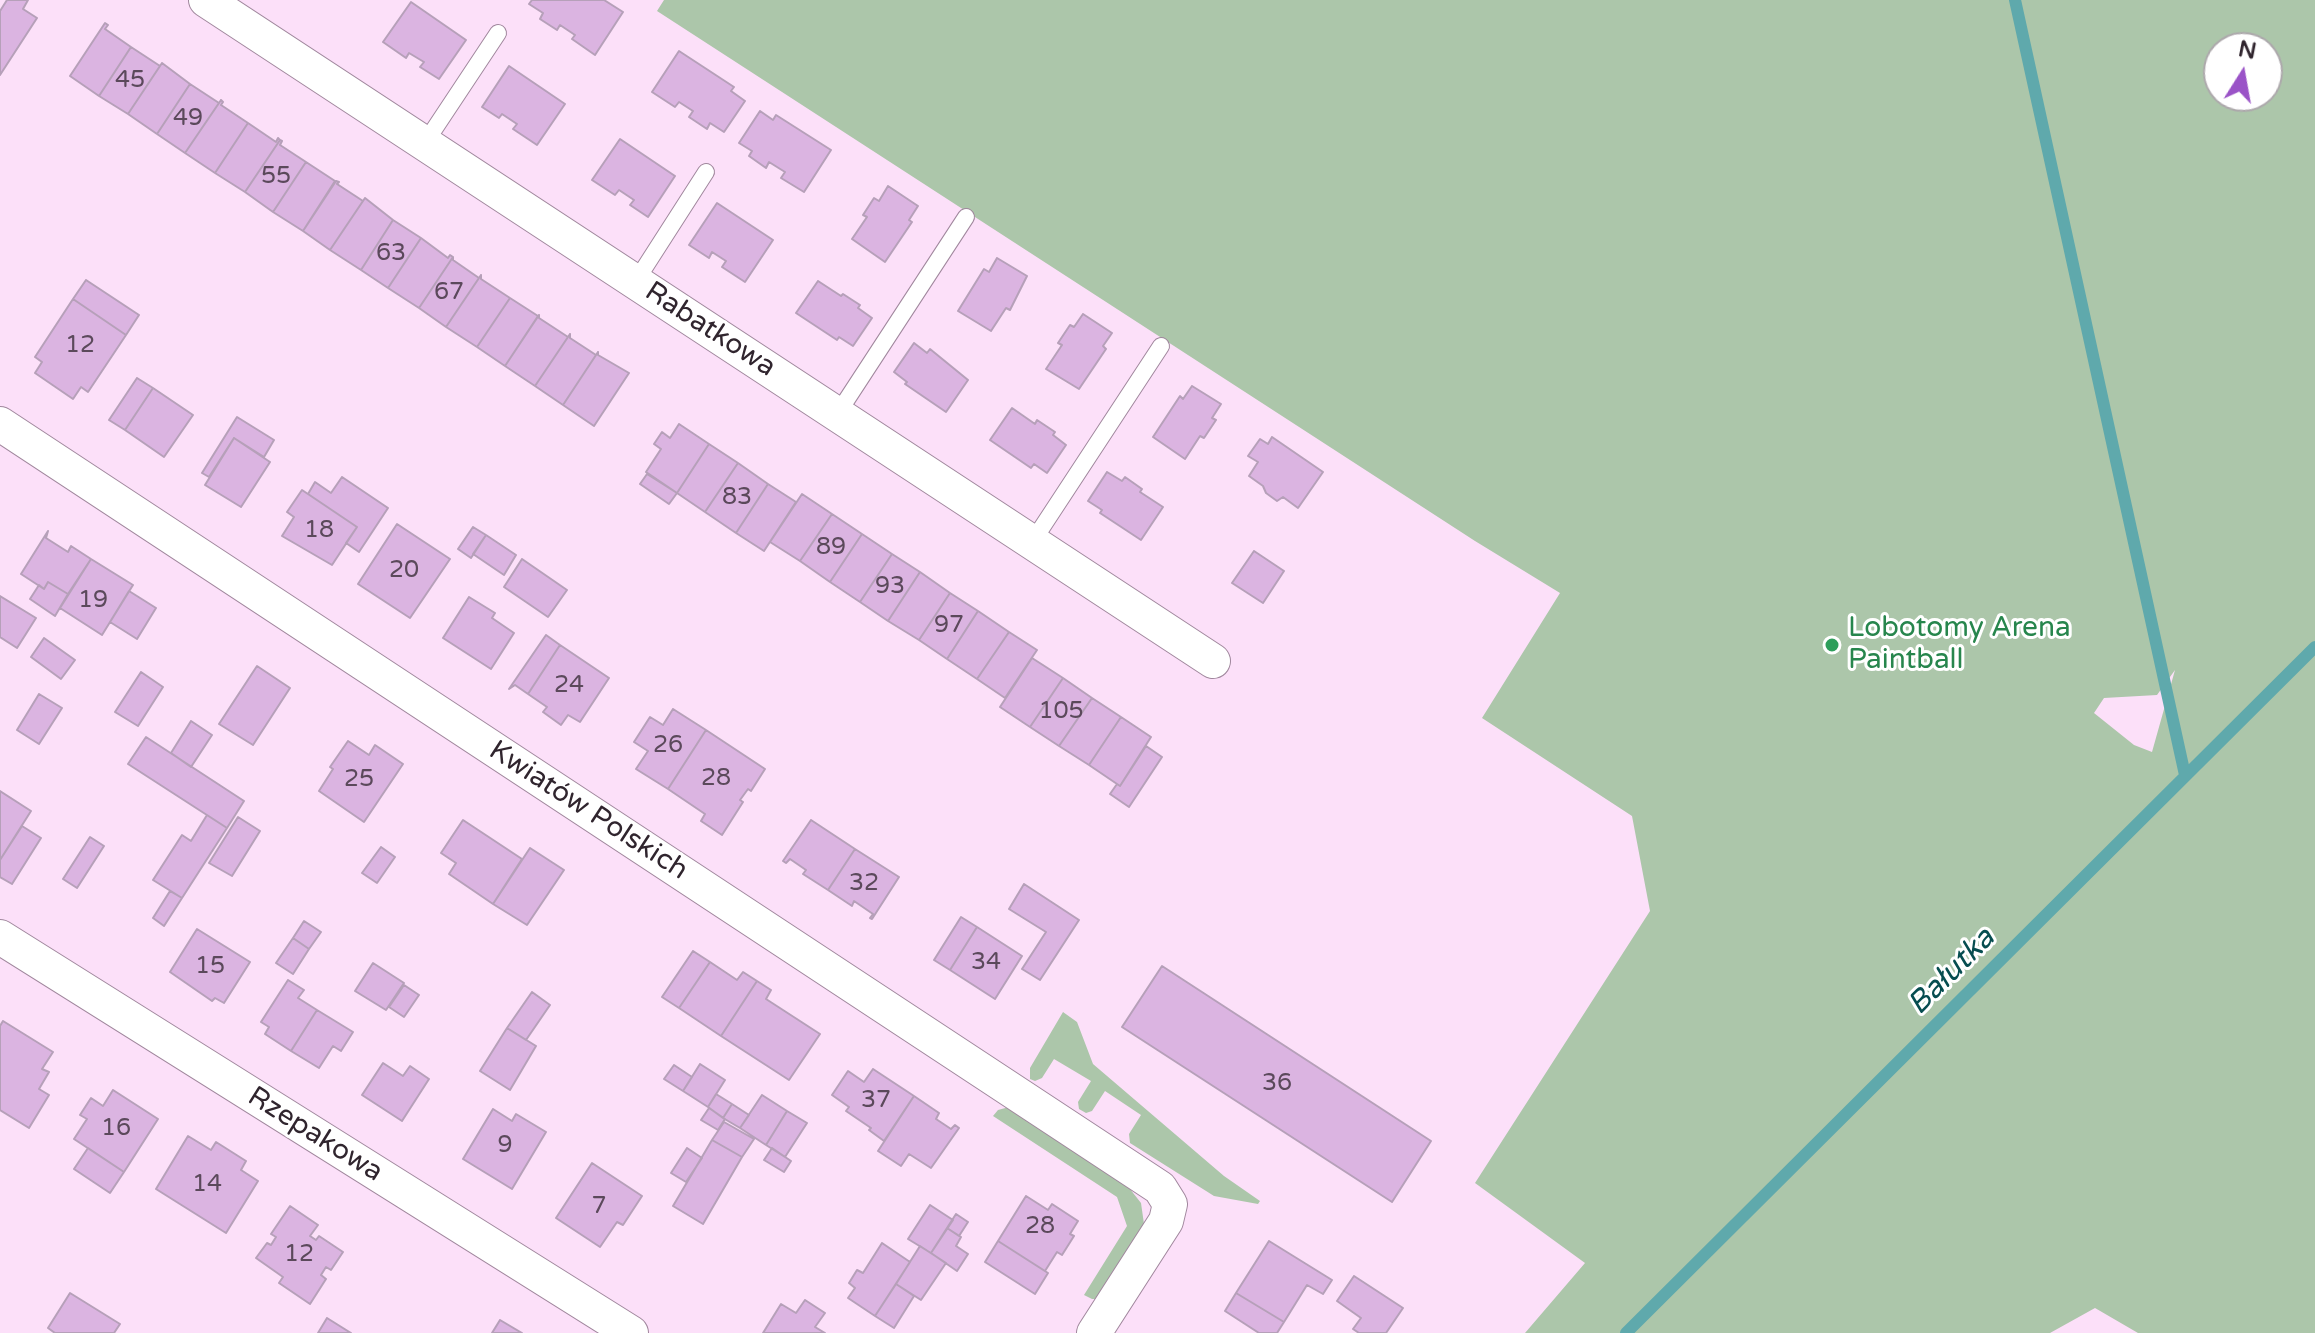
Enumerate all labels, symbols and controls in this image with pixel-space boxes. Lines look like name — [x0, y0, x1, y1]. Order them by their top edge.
north arrow — [2203, 32, 2283, 112]
text: N — [2236, 36, 2258, 65]
house number: 45 — [115, 67, 145, 95]
house number: 49 — [173, 105, 203, 133]
house number: 55 — [261, 163, 291, 191]
house number: 63 — [376, 240, 406, 268]
street label: Rabatkowa — [638, 275, 782, 385]
house number: 67 — [434, 279, 464, 307]
house number: 12 — [65, 332, 95, 360]
house number: 83 — [722, 484, 752, 512]
house number: 18 — [304, 517, 334, 545]
house number: 89 — [816, 534, 846, 562]
house number: 20 — [389, 557, 419, 585]
house number: 93 — [875, 573, 905, 601]
house number: 19 — [78, 587, 108, 615]
house number: 97 — [934, 612, 964, 640]
place label: Lobotomy Arena Paintball — [1848, 612, 2071, 678]
marker: Lobotomy Arena Paintball — [1823, 636, 1841, 654]
house number: 24 — [554, 672, 584, 700]
house number: 105 — [1038, 698, 1084, 726]
house number: 26 — [653, 732, 683, 760]
street label: Kwiatów Polskich — [482, 734, 694, 888]
house number: 28 — [701, 765, 731, 793]
house number: 25 — [344, 766, 374, 794]
house number: 32 — [849, 870, 879, 898]
water label: Bałutka — [1901, 921, 2003, 1023]
house number: 34 — [971, 949, 1001, 977]
house number: 15 — [195, 953, 225, 981]
house number: 36 — [1262, 1070, 1292, 1098]
street label: Rzepakowa — [241, 1080, 389, 1190]
house number: 37 — [861, 1087, 891, 1115]
house number: 16 — [101, 1115, 131, 1143]
house number: 9 — [497, 1132, 513, 1160]
house number: 14 — [192, 1171, 222, 1199]
house number: 7 — [591, 1193, 607, 1221]
house number: 28 — [1025, 1213, 1055, 1241]
house number: 12 — [284, 1241, 314, 1269]

